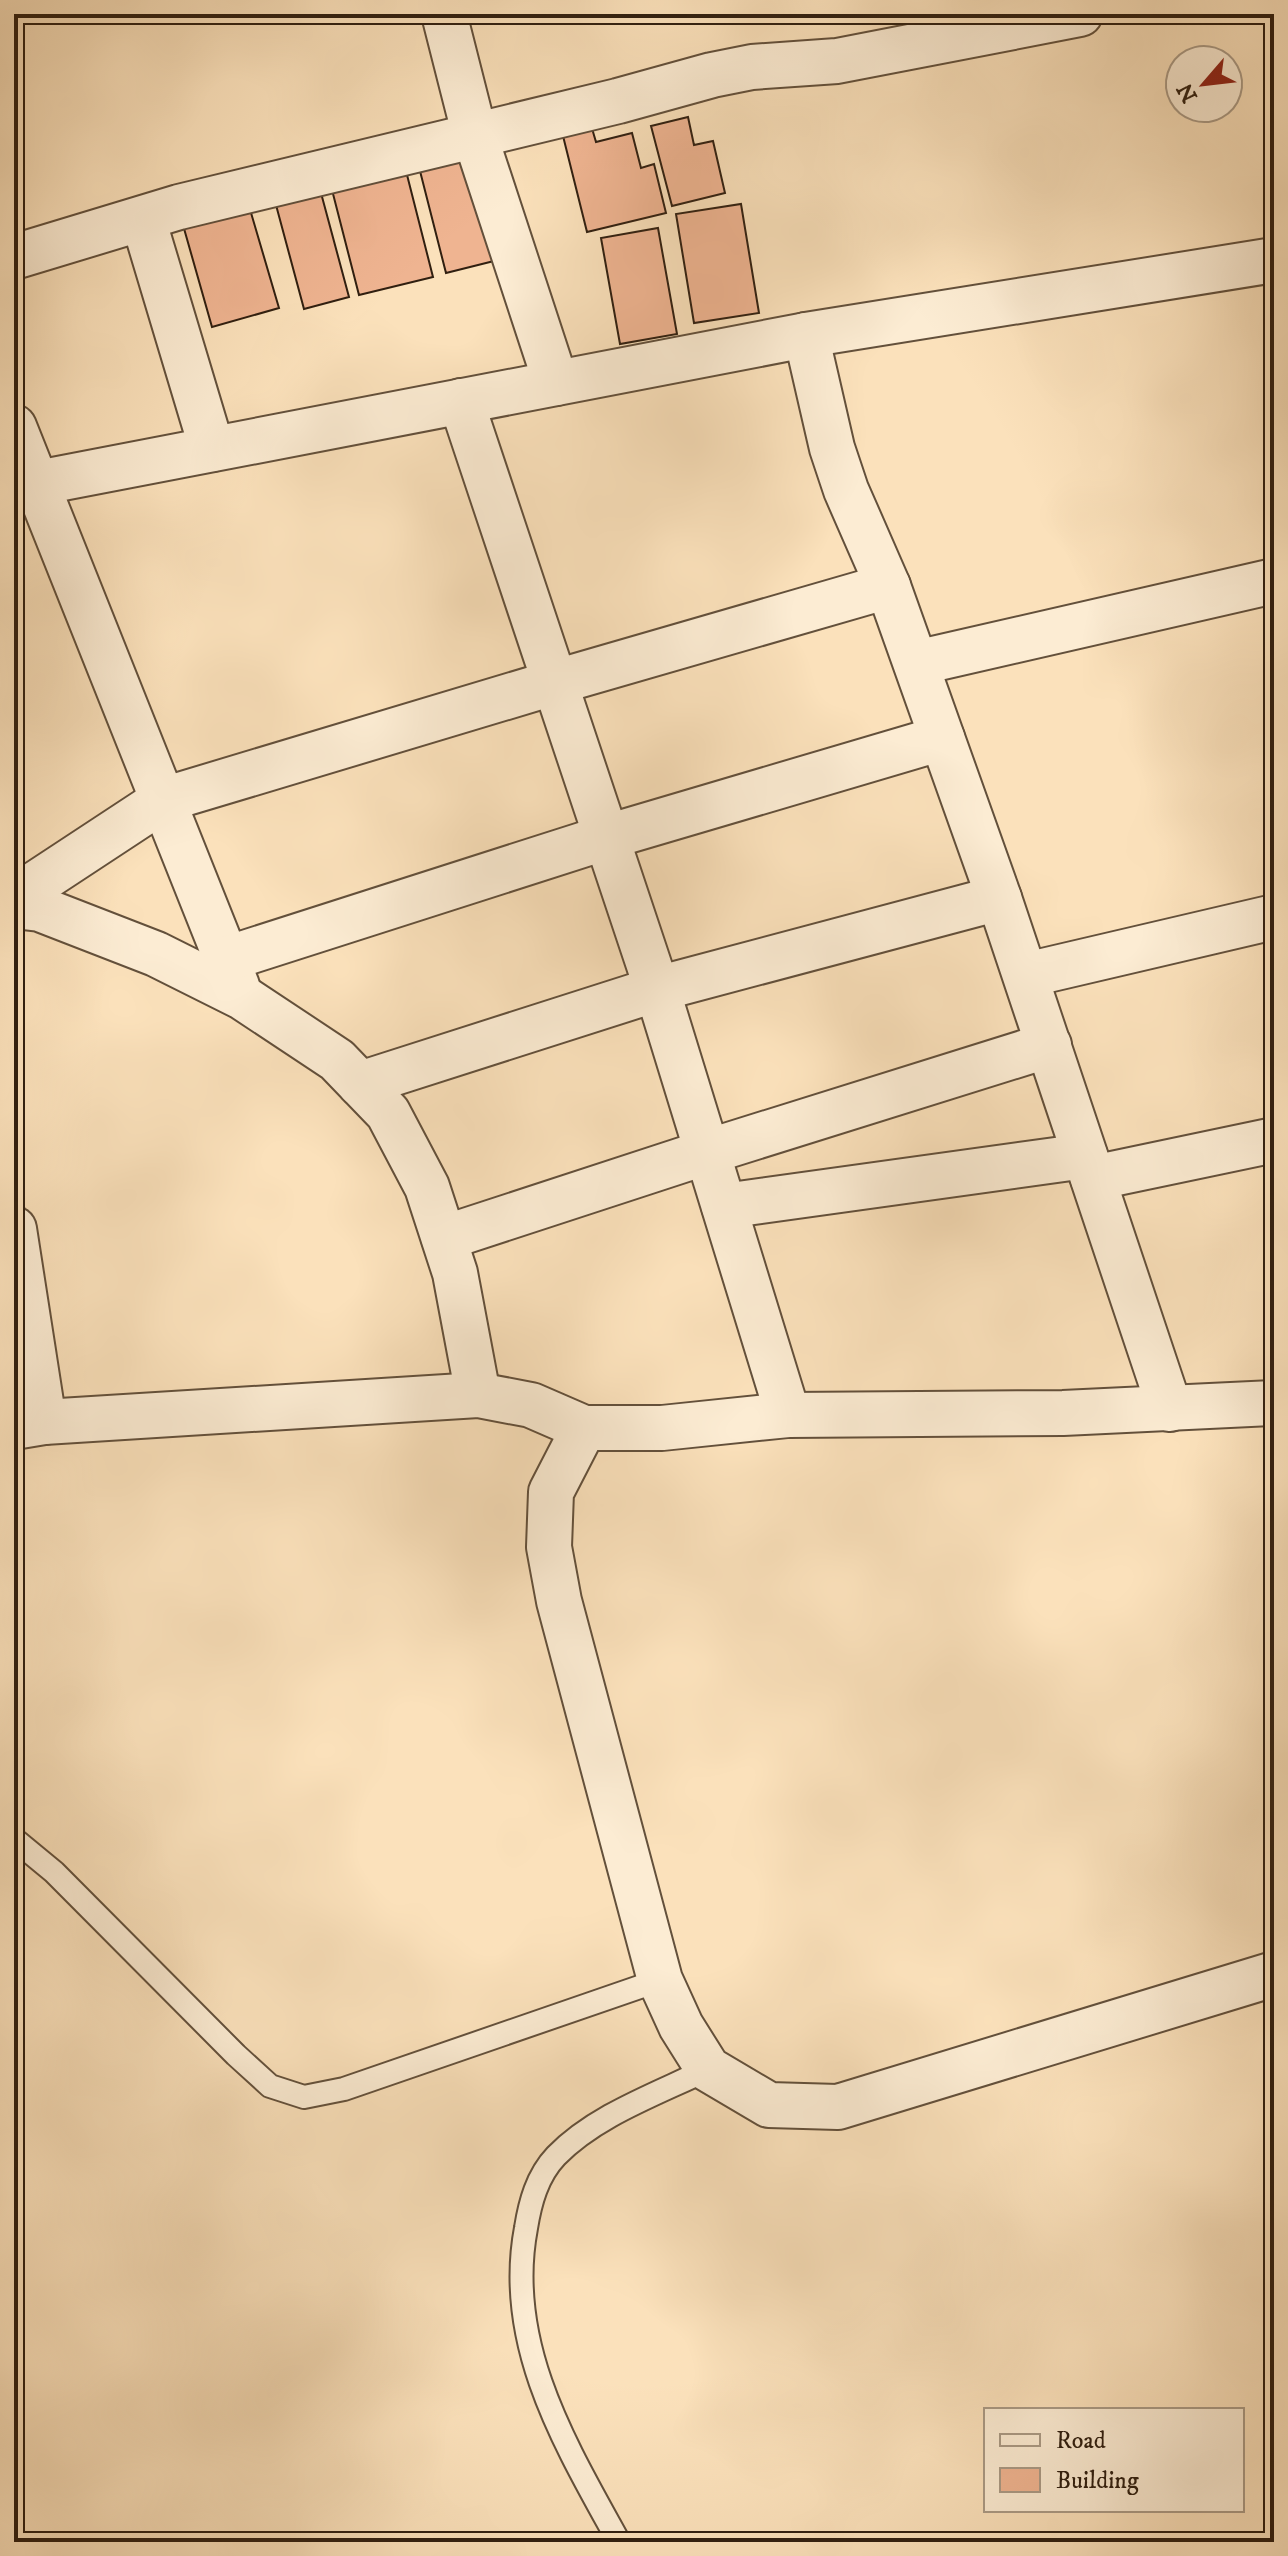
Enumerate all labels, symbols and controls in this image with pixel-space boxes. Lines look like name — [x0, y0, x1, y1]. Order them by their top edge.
north arrow — [1164, 44, 1244, 124]
text: N — [1172, 78, 1204, 107]
legend — [984, 2408, 1244, 2512]
text: Road — [1056, 2426, 1106, 2456]
text: Building — [1056, 2466, 1139, 2496]

